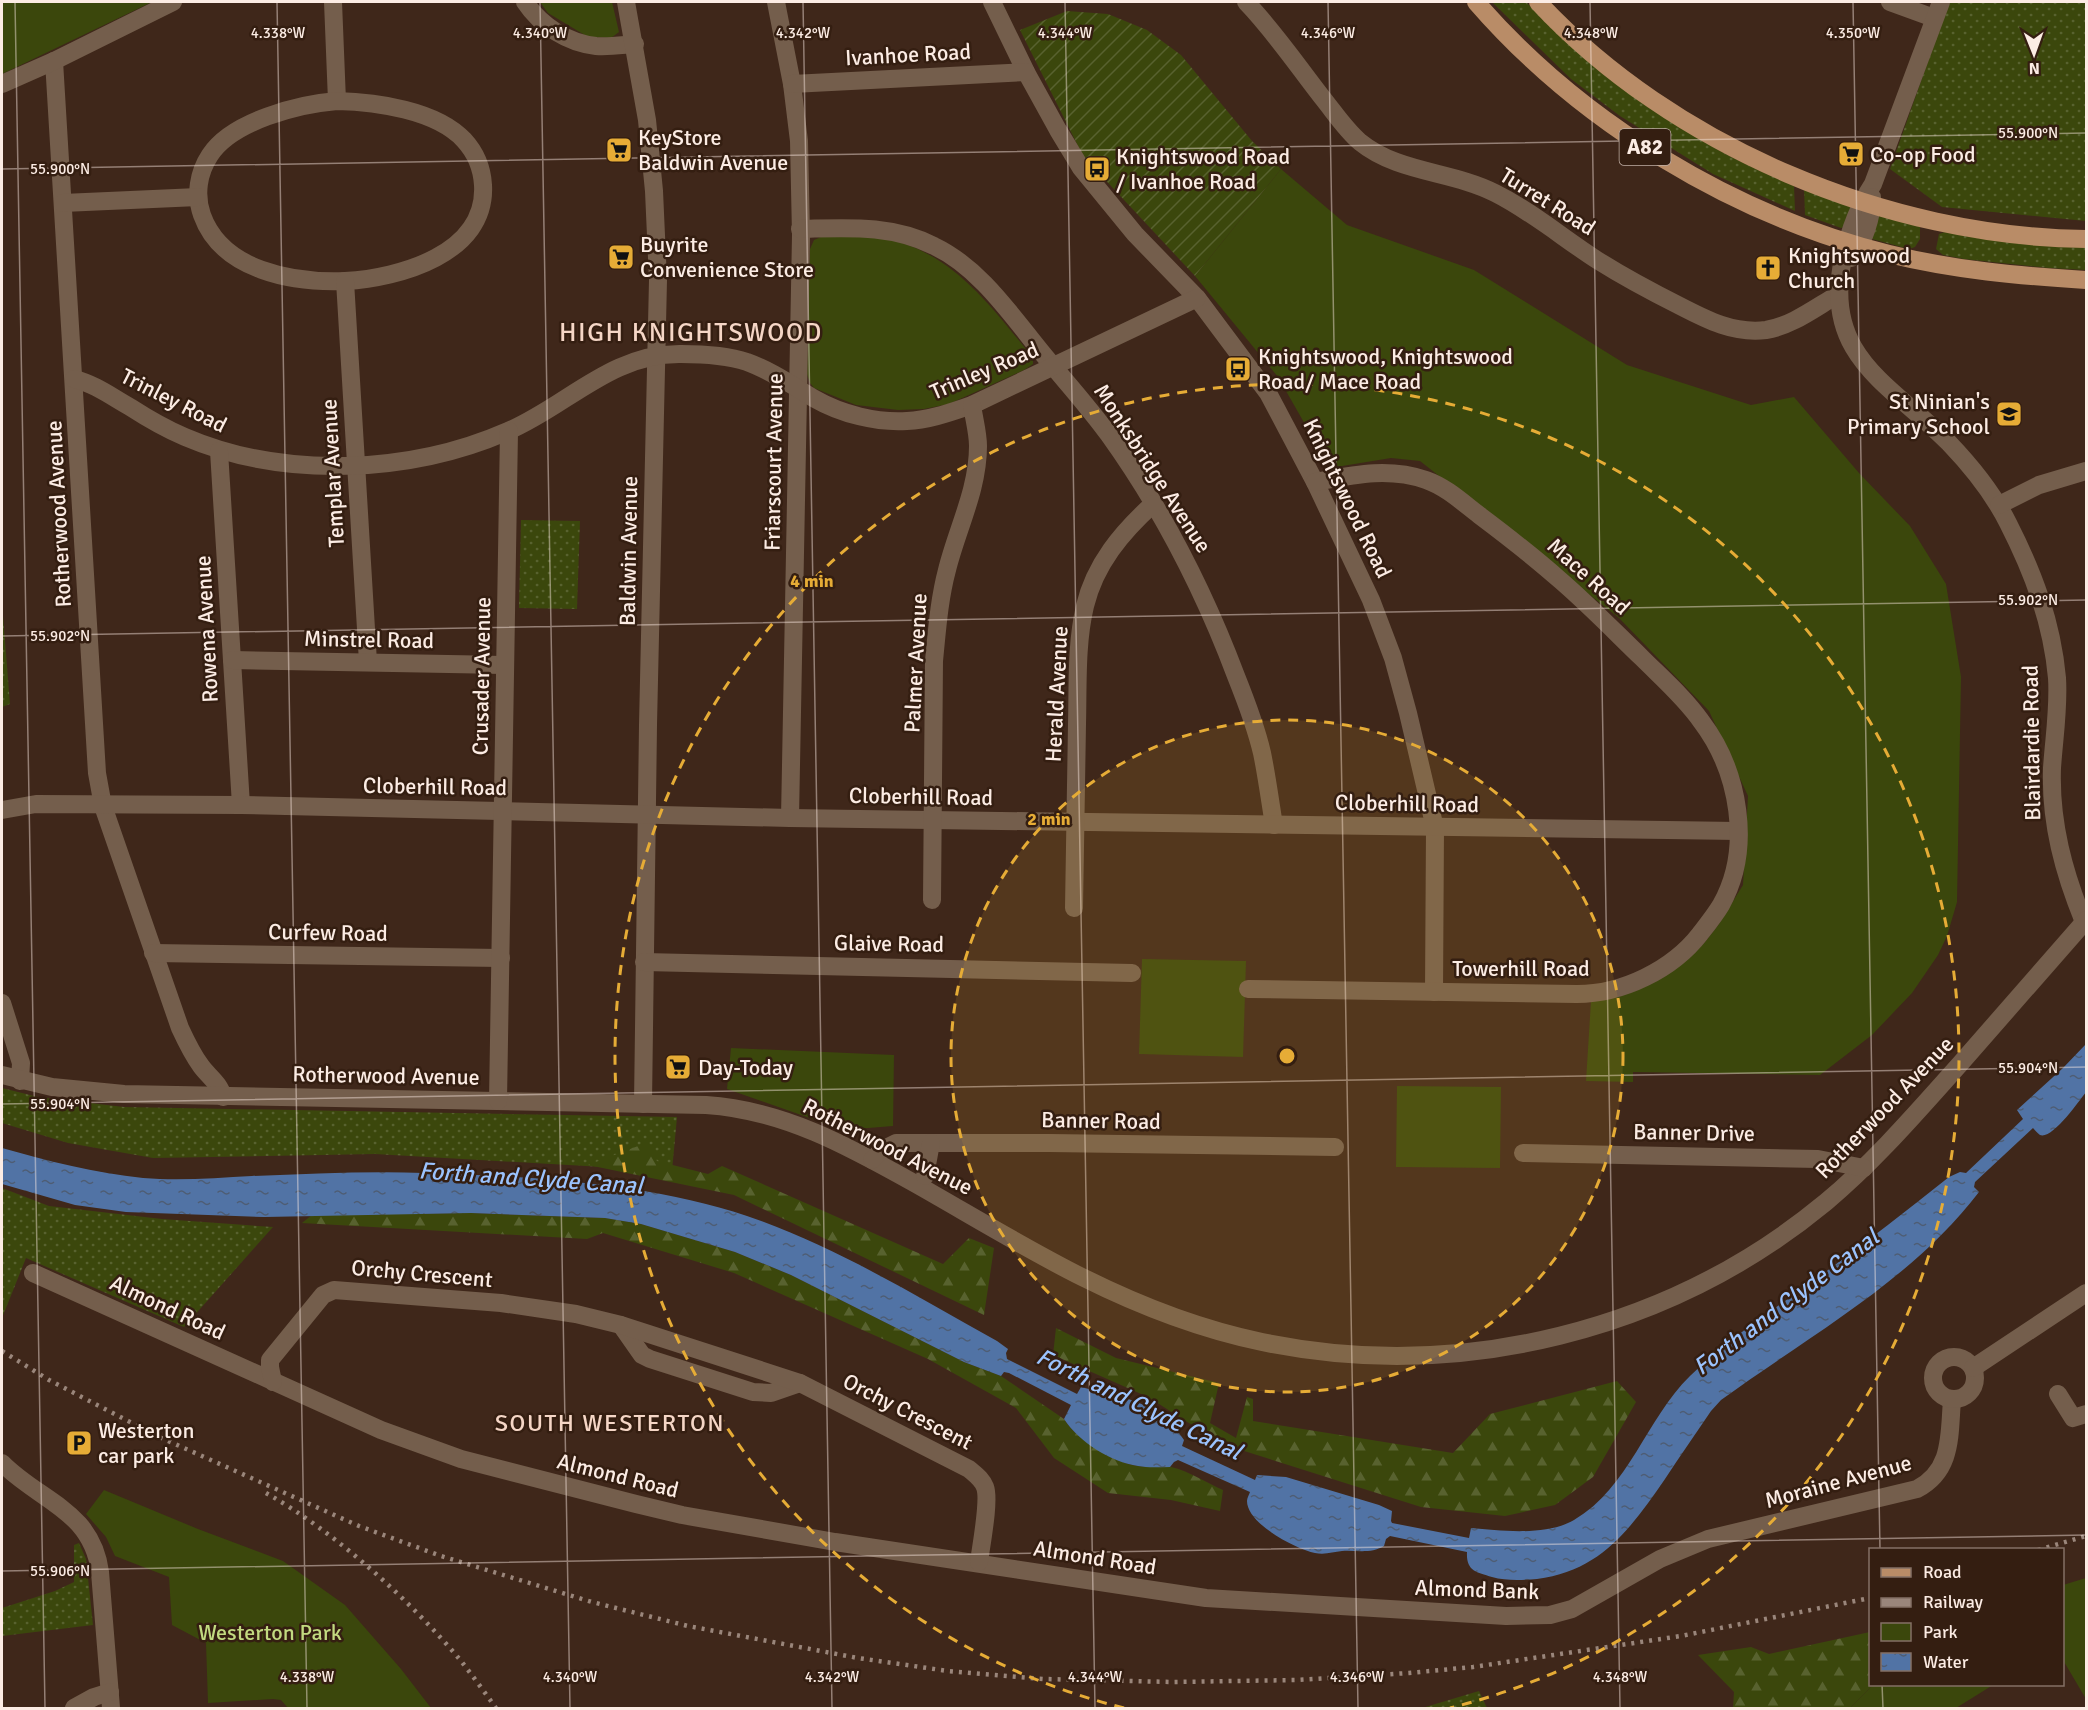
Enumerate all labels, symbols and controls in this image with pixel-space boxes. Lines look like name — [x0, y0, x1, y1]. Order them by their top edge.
text: 4.338°W — [251, 24, 306, 42]
text: 4.340°W — [513, 24, 568, 42]
text: 4.342°W — [776, 24, 831, 42]
text: 4.344°W — [1038, 24, 1093, 42]
text: 4.346°W — [1301, 24, 1356, 42]
text: 4.348°W — [1564, 24, 1619, 42]
text: 4.350°W — [1826, 24, 1881, 42]
north arrow — [2004, 24, 2064, 84]
street label: Ivanhoe Road — [844, 38, 972, 71]
text: N — [2029, 58, 2040, 78]
place label: KeyStore Baldwin Avenue — [638, 124, 788, 176]
text: 55.900°N — [1998, 124, 2058, 142]
road number: A82 — [1620, 129, 1670, 165]
supermarket icon: KeyStore Baldwin Avenue — [604, 135, 634, 165]
supermarket icon: Co-op Food — [1836, 139, 1866, 169]
place label: Co-op Food — [1870, 141, 1976, 168]
place label: Knightswood Road / Ivanhoe Road — [1116, 143, 1290, 195]
bus stop icon: Knightswood Road / Ivanhoe Road — [1082, 154, 1112, 184]
text: 55.900°N — [30, 160, 90, 178]
street label: Turret Road — [1495, 162, 1600, 241]
place label: Buyrite Convenience Store — [640, 231, 814, 283]
supermarket icon: Buyrite Convenience Store — [606, 242, 636, 272]
place label: Knightswood Church — [1788, 242, 1910, 294]
church icon: Knightswood Church — [1753, 253, 1783, 283]
district label: HIGH KNIGHTSWOOD — [559, 317, 823, 349]
street label: Trinley Road — [926, 335, 1043, 405]
place label: Knightswood, Knightswood Road/ Mace Road — [1258, 343, 1513, 395]
bus stop icon: Knightswood, Knightswood Road/ Mace Road — [1223, 354, 1253, 384]
street label: Trinley Road — [116, 362, 231, 439]
street label: Friarscourt Avenue — [758, 373, 789, 551]
street label: Monksbridge Avenue — [1088, 379, 1217, 558]
place label: St Ninian's Primary School — [1847, 388, 1990, 440]
street label: Templar Avenue — [315, 398, 350, 548]
school or university icon: St Ninian's Primary School — [1994, 399, 2024, 429]
street label: Knightswood Road — [1297, 414, 1398, 582]
street label: Rotherwood Avenue — [40, 420, 77, 608]
street label: Baldwin Avenue — [614, 476, 643, 626]
street label: Mace Road — [1542, 532, 1636, 621]
street label: Rowena Avenue — [189, 555, 224, 703]
text: 4 min — [790, 570, 834, 592]
text: 55.902°N — [1998, 591, 2058, 609]
street label: Palmer Avenue — [898, 592, 933, 734]
street label: Crusader Avenue — [467, 596, 496, 756]
street label: Minstrel Road — [304, 625, 434, 654]
street label: Herald Avenue — [1039, 625, 1074, 763]
text: 55.902°N — [30, 627, 90, 645]
street label: Blairdardie Road — [2017, 665, 2046, 821]
street label: Cloberhill Road — [363, 772, 507, 801]
street label: Cloberhill Road — [849, 782, 993, 811]
street label: Cloberhill Road — [1335, 789, 1479, 818]
text: 2 min — [1027, 808, 1071, 830]
street label: Curfew Road — [268, 918, 388, 947]
street label: Glaive Road — [834, 929, 944, 958]
street label: Towerhill Road — [1452, 955, 1590, 982]
street label: Rotherwood Avenue — [1810, 1031, 1959, 1184]
centre of rings — [1277, 1046, 1297, 1066]
supermarket icon: Day-Today — [663, 1052, 693, 1082]
place label: Day-Today — [698, 1054, 794, 1081]
text: 55.904°N — [1998, 1059, 2058, 1077]
street label: Rotherwood Avenue — [292, 1060, 480, 1091]
street label: Rotherwood Avenue — [798, 1092, 977, 1201]
text: 55.904°N — [30, 1095, 90, 1113]
street label: Banner Road — [1041, 1106, 1161, 1135]
street label: Banner Drive — [1633, 1118, 1755, 1147]
water label: Forth and Clyde Canal — [418, 1155, 646, 1201]
water label: Forth and Clyde Canal — [1687, 1221, 1886, 1382]
street label: Orchy Crescent — [350, 1254, 494, 1293]
street label: Almond Road — [106, 1269, 230, 1346]
water label: Forth and Clyde Canal — [1031, 1341, 1248, 1468]
street label: Orchy Crescent — [838, 1367, 977, 1456]
district label: SOUTH WESTERTON — [495, 1408, 725, 1438]
place label: Westerton car park — [98, 1417, 194, 1469]
parking icon: Westerton car park — [64, 1428, 94, 1458]
street label: Almond Road — [554, 1447, 681, 1504]
street label: Moraine Avenue — [1762, 1449, 1915, 1514]
street label: Almond Road — [1031, 1534, 1158, 1581]
legend — [1869, 1548, 2064, 1686]
text: Road — [1923, 1561, 1962, 1583]
text: 55.906°N — [30, 1562, 90, 1580]
street label: Almond Bank — [1414, 1574, 1540, 1605]
text: Railway — [1923, 1591, 1984, 1613]
park label: Westerton Park — [198, 1619, 342, 1646]
text: Park — [1923, 1621, 1958, 1643]
text: Water — [1923, 1651, 1969, 1673]
text: 4.338°W — [280, 1668, 335, 1686]
text: 4.340°W — [543, 1668, 598, 1686]
text: 4.342°W — [805, 1668, 860, 1686]
text: 4.344°W — [1068, 1668, 1123, 1686]
text: 4.346°W — [1330, 1668, 1385, 1686]
text: 4.348°W — [1593, 1668, 1648, 1686]

